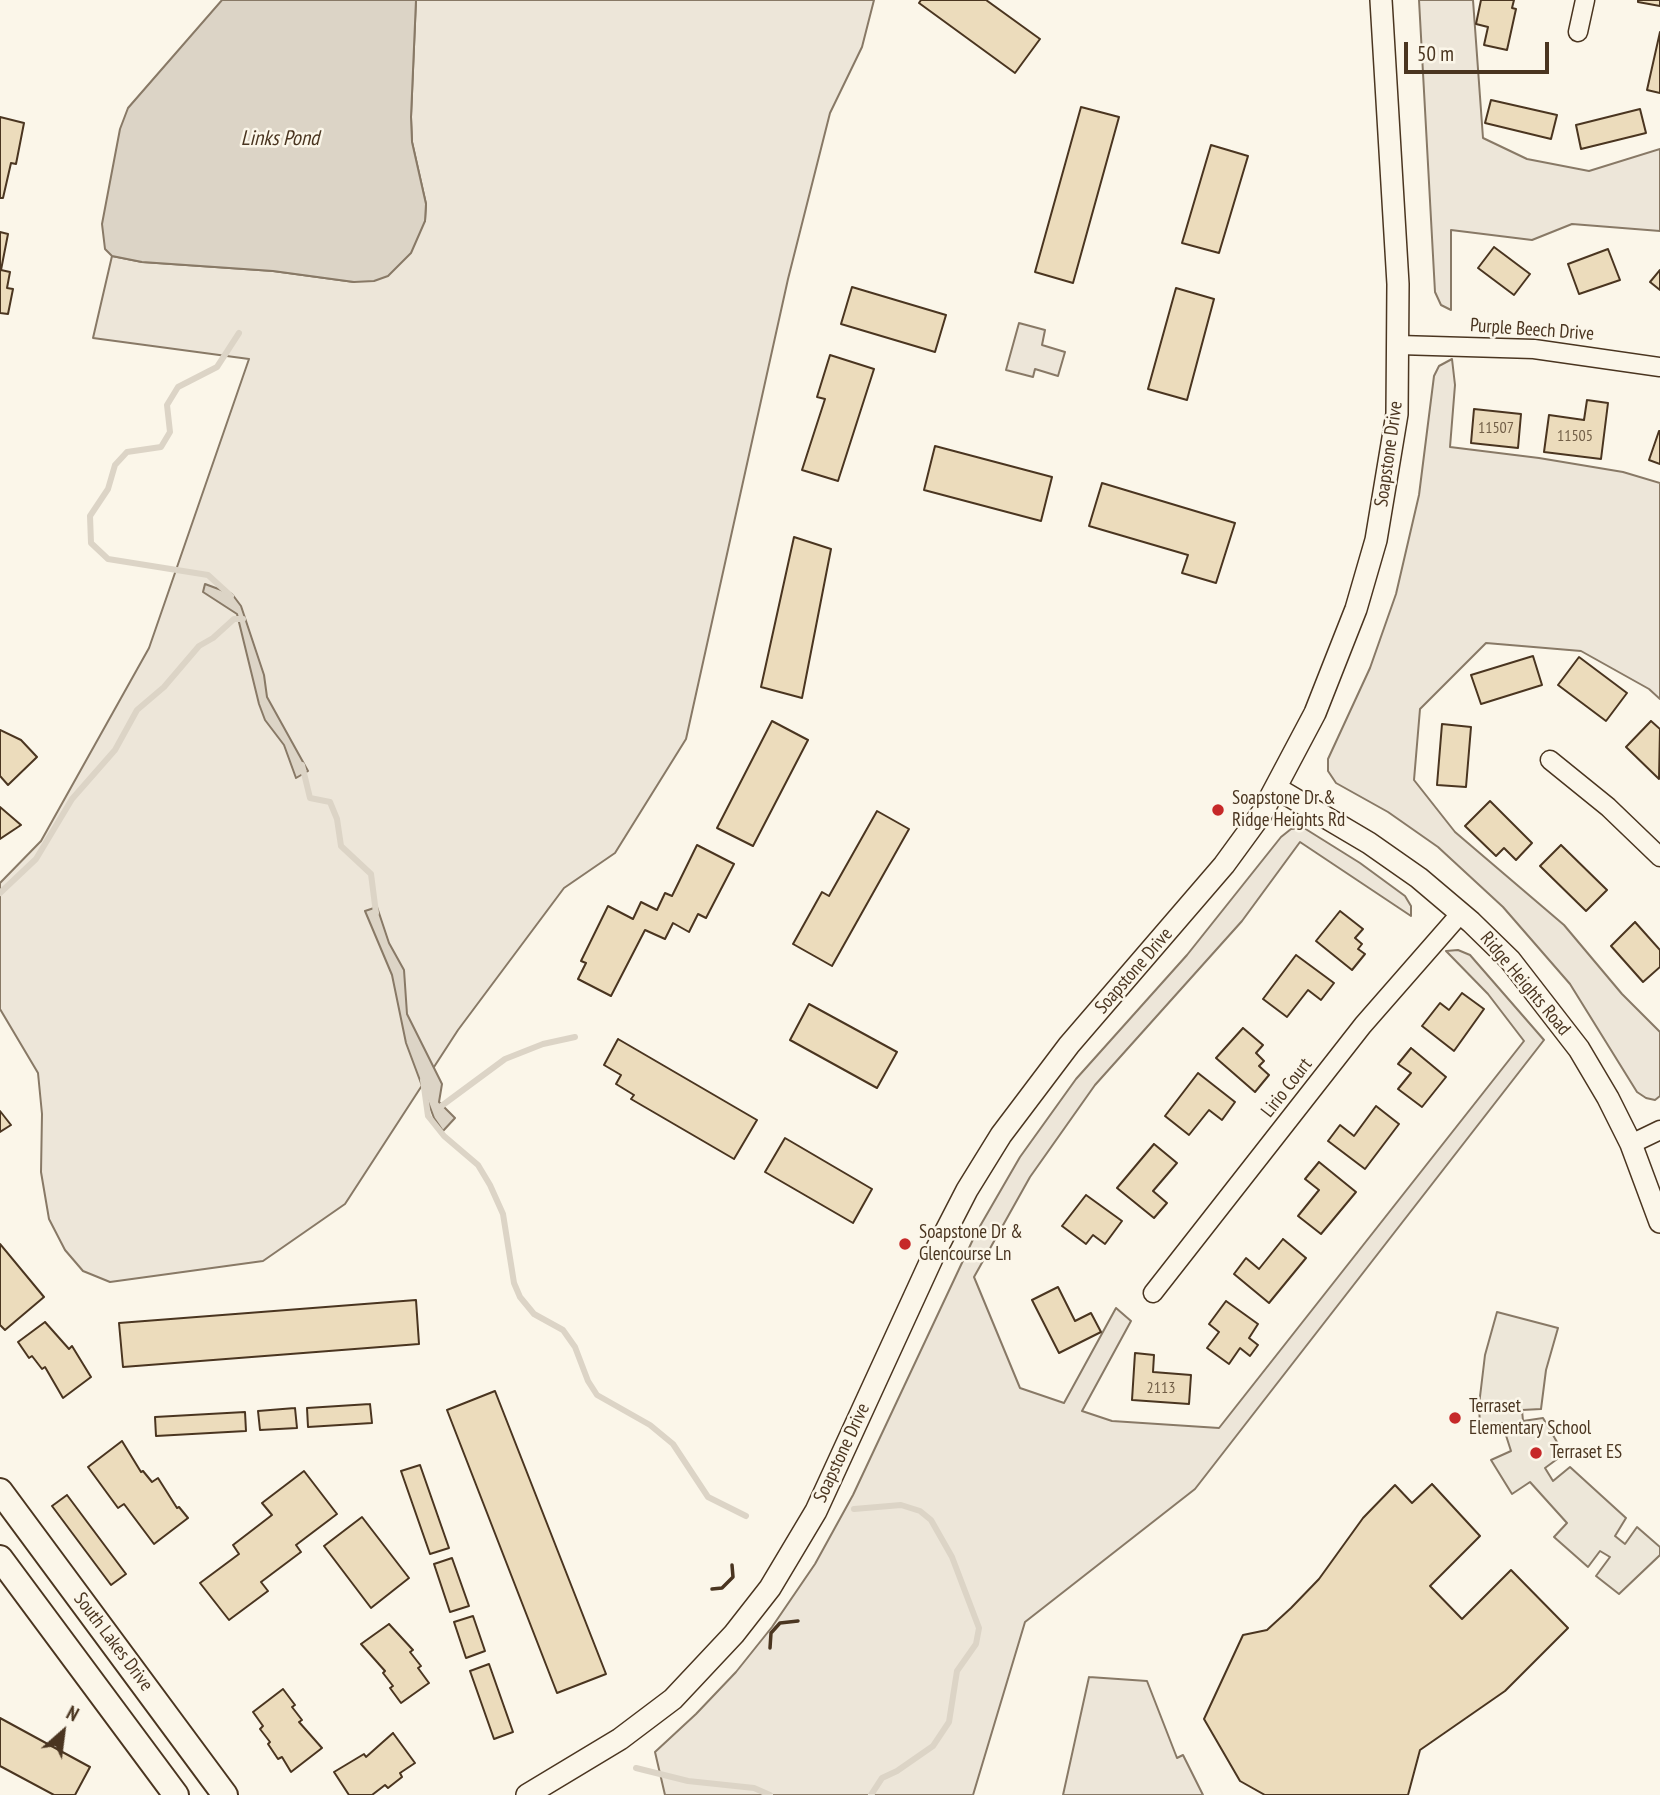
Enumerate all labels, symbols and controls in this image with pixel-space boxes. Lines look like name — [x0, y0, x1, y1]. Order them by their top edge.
scale bar — [1408, 28, 1553, 72]
text: 50 m — [1417, 40, 1454, 67]
water label: Links Pond — [241, 126, 319, 152]
street label: Purple Beech Drive — [1469, 314, 1595, 346]
street label: Soapstone Drive — [1370, 400, 1408, 508]
house number: 11507 — [1478, 418, 1514, 438]
house number: 11505 — [1557, 426, 1593, 446]
place label: Soapstone Dr & Ridge Heights Rd — [1232, 788, 1345, 832]
marker: Soapstone Dr & Ridge Heights Rd — [1210, 802, 1226, 818]
street label: Soapstone Drive — [1090, 923, 1178, 1019]
street label: Ridge Heights Road — [1475, 928, 1575, 1040]
street label: Lirio Court — [1257, 1054, 1317, 1122]
place label: Soapstone Dr & Glencourse Ln — [919, 1222, 1023, 1266]
marker: Soapstone Dr & Glencourse Ln — [897, 1236, 913, 1252]
house number: 2113 — [1147, 1378, 1175, 1398]
place label: Terraset Elementary School — [1469, 1396, 1591, 1440]
street label: Soapstone Drive — [809, 1400, 875, 1506]
marker: Terraset Elementary School — [1447, 1410, 1463, 1426]
place label: Terraset ES — [1550, 1442, 1622, 1464]
marker: Terraset ES — [1528, 1445, 1544, 1461]
street label: South Lakes Drive — [69, 1588, 157, 1696]
north arrow — [28, 1697, 98, 1767]
text: N — [63, 1700, 83, 1726]

